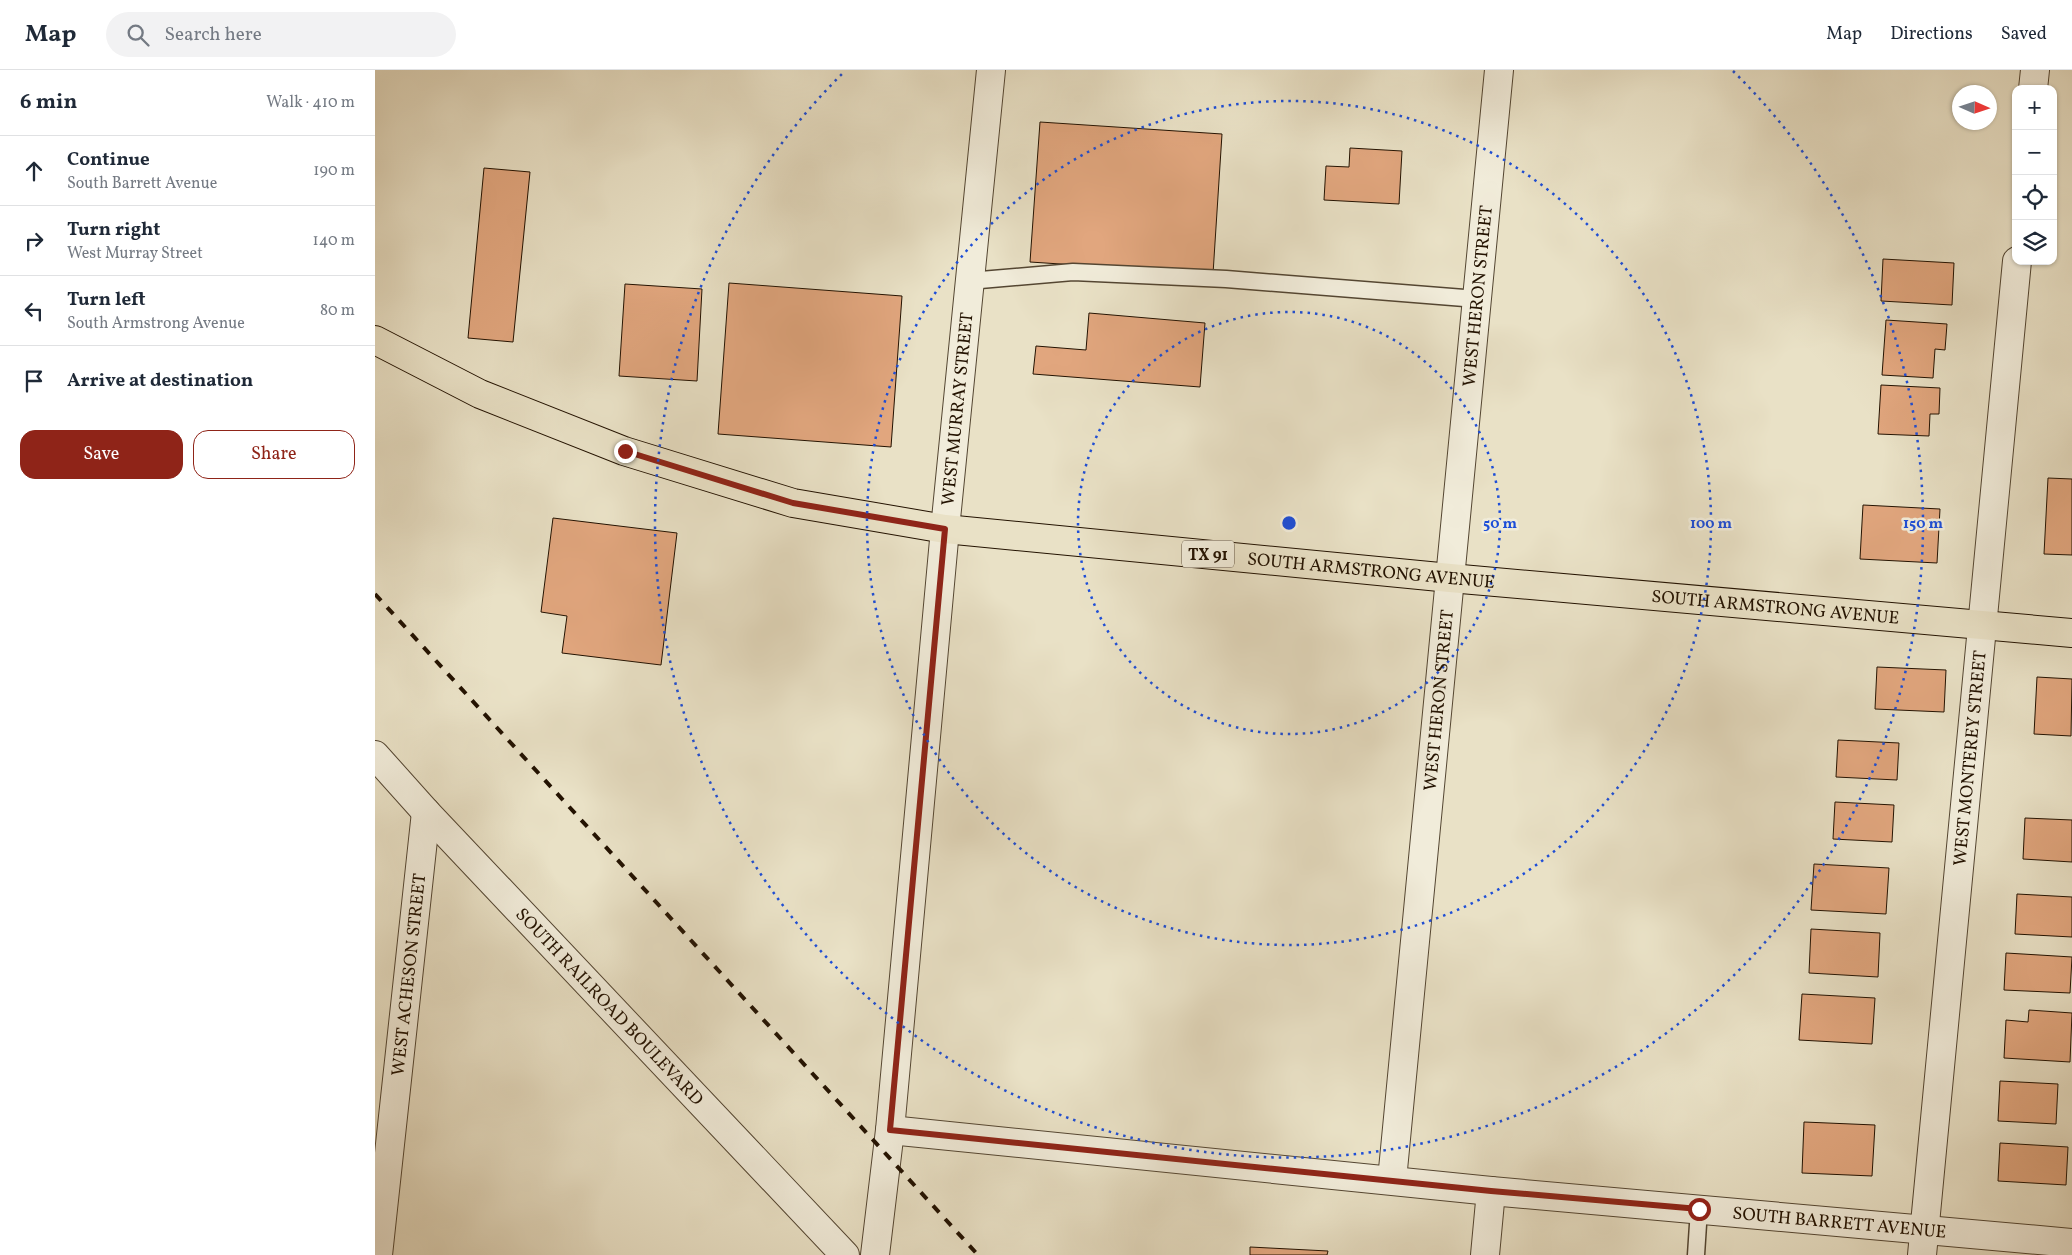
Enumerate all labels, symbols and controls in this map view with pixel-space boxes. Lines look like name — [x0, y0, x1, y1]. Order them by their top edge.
search box — [106, 12, 456, 57]
text: Map — [25, 18, 76, 52]
icon: search — [124, 21, 152, 49]
text: Search here — [164, 22, 262, 48]
text: Map — [1826, 22, 1862, 47]
text: Directions — [1890, 22, 1973, 47]
text: Saved — [2001, 22, 2047, 47]
north arrow — [1952, 85, 1997, 130]
map controls — [2012, 85, 2057, 265]
button: + — [2012, 85, 2057, 130]
text: 6 min — [20, 88, 77, 117]
text: Walk · 410 m — [266, 92, 355, 114]
button: − — [2012, 130, 2057, 175]
text: Continue — [67, 147, 150, 173]
icon: ahead — [20, 157, 48, 185]
text: 190 m — [313, 160, 355, 182]
text: South Barrett Avenue — [67, 173, 217, 195]
button: locate — [2012, 175, 2057, 220]
street label: WEST HERON STREET — [1458, 204, 1500, 388]
text: Turn right — [67, 217, 160, 243]
button: layers — [2012, 220, 2057, 265]
icon: right — [20, 227, 48, 255]
text: 140 m — [313, 230, 355, 252]
text: West Murray Street — [67, 243, 203, 265]
text: Turn left — [67, 287, 146, 313]
icon: left — [20, 297, 48, 325]
text: 80 m — [320, 300, 355, 322]
street label: WEST MURRAY STREET — [936, 311, 981, 507]
text: South Armstrong Avenue — [67, 313, 245, 335]
icon: arrive — [20, 367, 48, 395]
text: Arrive at destination — [67, 368, 253, 394]
button: Save — [20, 430, 183, 479]
button: Share — [193, 430, 355, 479]
route end — [614, 440, 637, 463]
centre of rings — [1280, 514, 1298, 532]
text: 50 m — [1483, 514, 1517, 535]
text: 100 m — [1690, 514, 1733, 535]
text: 150 m — [1903, 514, 1943, 535]
road number: TX 91 — [1182, 540, 1234, 568]
street label: SOUTH ARMSTRONG AVENUE — [1246, 547, 1496, 596]
street label: SOUTH ARMSTRONG AVENUE — [1650, 585, 1900, 632]
street label: WEST HERON STREET — [1419, 608, 1461, 792]
street label: WEST MONTEREY STREET — [1948, 649, 1994, 867]
street label: WEST ACHESON STREET — [386, 872, 433, 1077]
street label: SOUTH RAILROAD BOULEVARD — [509, 903, 708, 1112]
route start — [1688, 1198, 1711, 1221]
street label: SOUTH BARRETT AVENUE — [1731, 1202, 1948, 1246]

